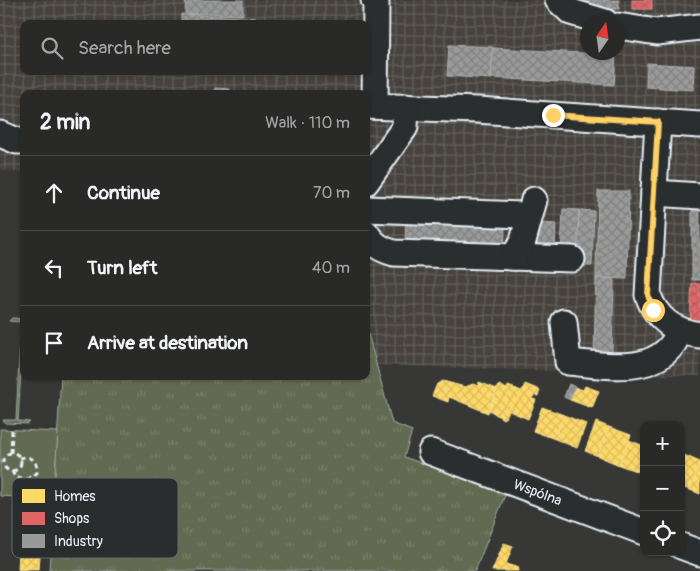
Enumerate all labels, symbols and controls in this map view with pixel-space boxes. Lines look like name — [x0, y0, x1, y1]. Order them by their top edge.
north arrow — [580, 15, 625, 60]
search box — [20, 20, 370, 75]
icon: search — [38, 34, 66, 62]
text: Search here — [78, 36, 171, 60]
route end — [542, 104, 565, 127]
text: 2 min — [40, 109, 90, 136]
text: Walk · 110 m — [265, 113, 350, 133]
icon: ahead — [40, 179, 68, 207]
text: Continue — [87, 181, 160, 205]
text: 70 m — [313, 183, 350, 203]
icon: left — [40, 254, 68, 282]
text: Turn left — [87, 256, 157, 280]
text: 40 m — [312, 258, 350, 278]
route start — [642, 299, 665, 322]
icon: arrive — [40, 329, 68, 357]
text: Arrive at destination — [87, 331, 248, 355]
map controls — [640, 421, 685, 556]
button: + — [640, 421, 685, 466]
button: − — [640, 466, 685, 511]
street label: Wspólna — [511, 476, 564, 509]
legend — [12, 478, 178, 558]
text: Homes — [54, 488, 96, 505]
text: Shops — [54, 510, 90, 527]
button: locate — [640, 511, 685, 556]
text: Industry — [54, 533, 103, 550]

